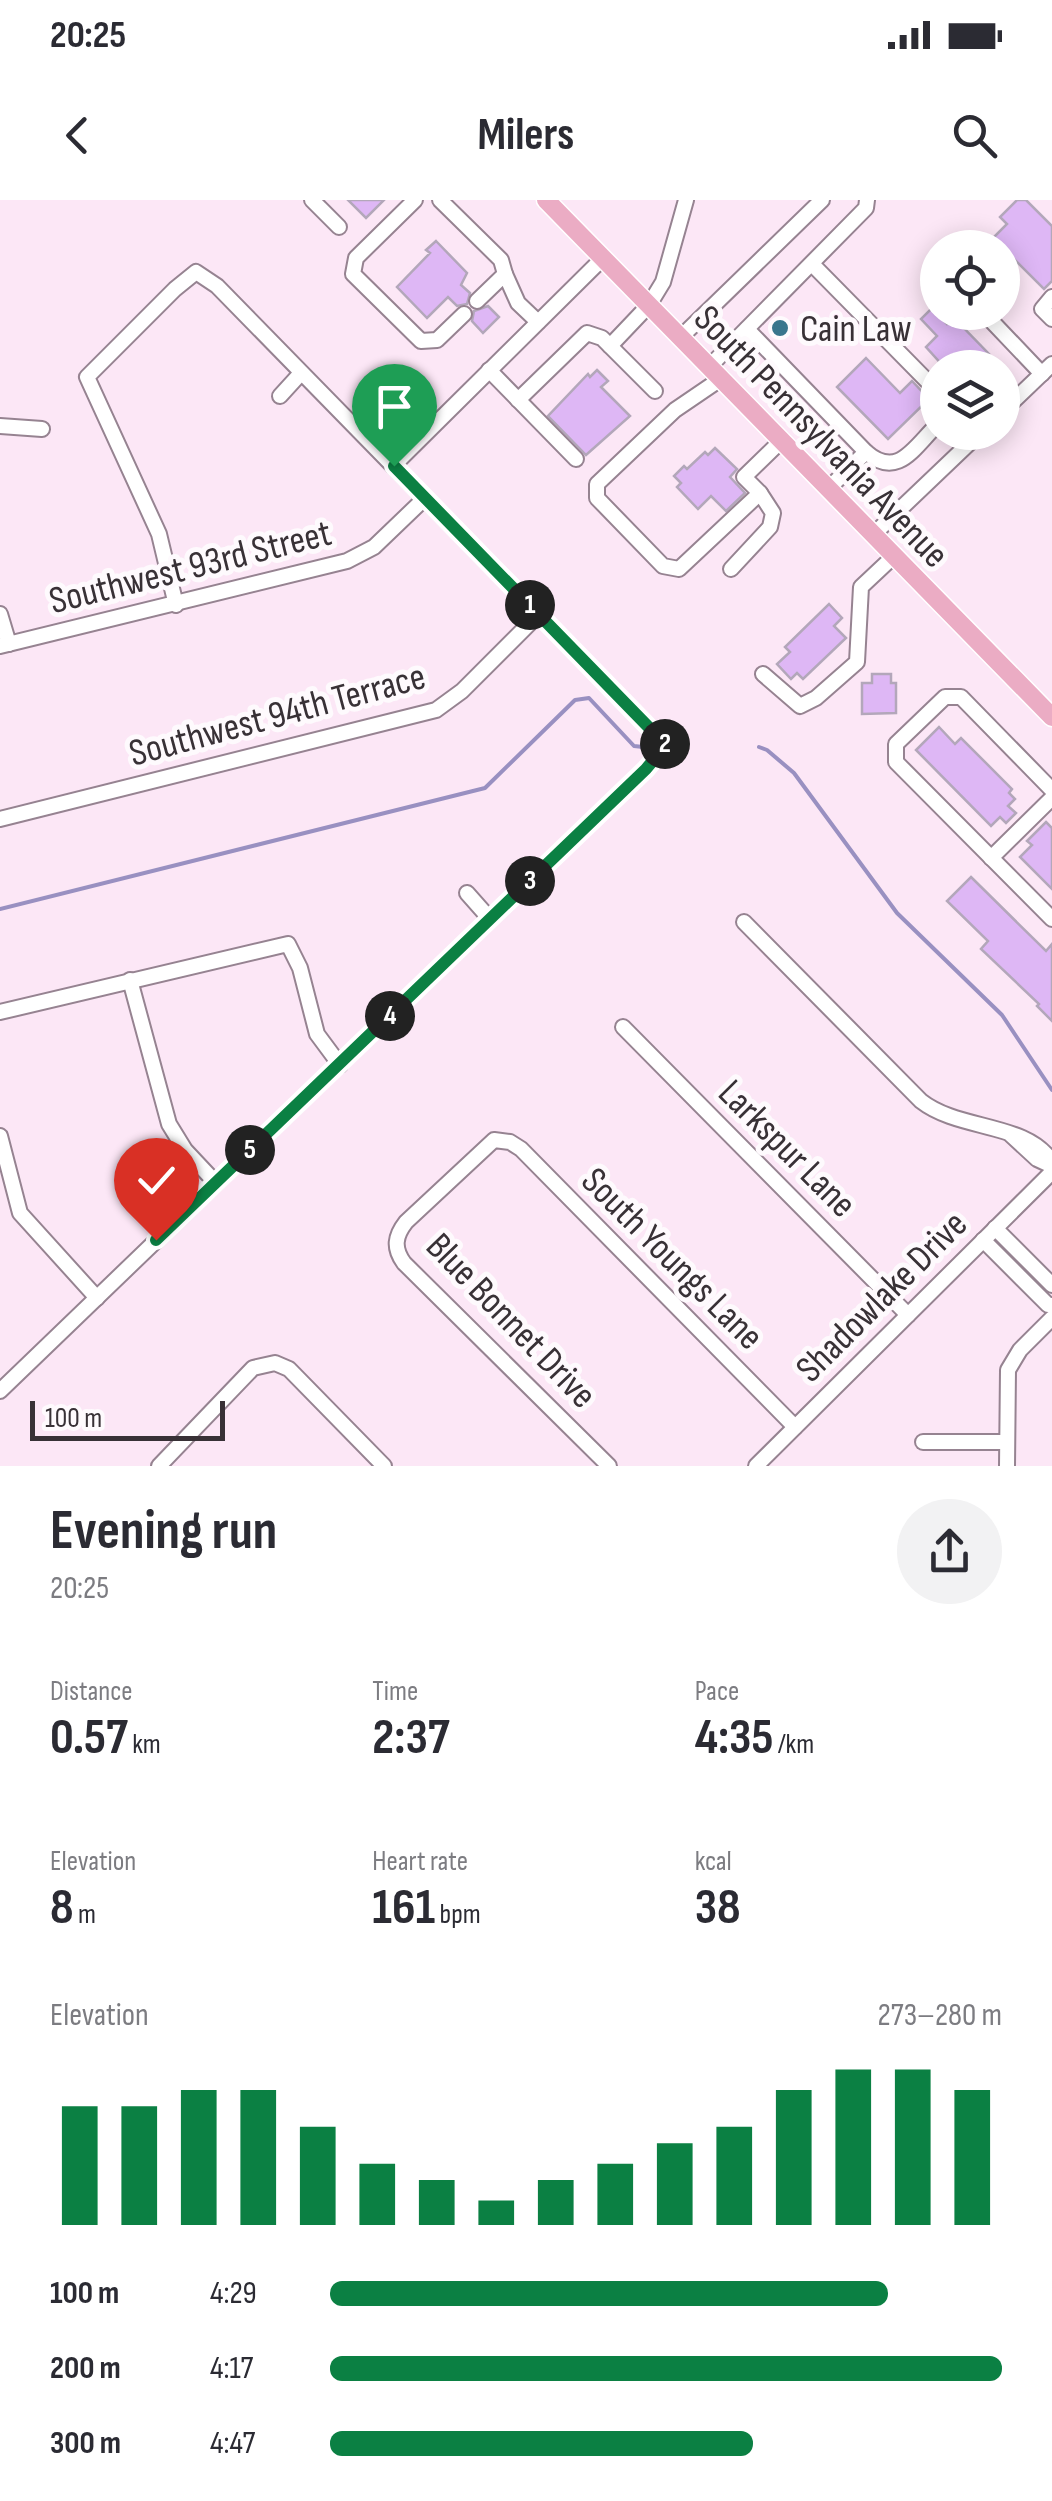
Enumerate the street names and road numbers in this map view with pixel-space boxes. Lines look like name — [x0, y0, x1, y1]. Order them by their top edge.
street label: South Pennsylvania Avenue — [684, 297, 957, 577]
street label: Southwest 93rd Street — [45, 511, 336, 624]
street label: Southwest 94th Terrace — [125, 654, 430, 777]
street label: Larkspur Lane — [709, 1071, 865, 1227]
street label: South Youngs Lane — [572, 1159, 772, 1359]
street label: Shadowlake Drive — [787, 1202, 977, 1392]
street label: Blue Bonnet Drive — [416, 1224, 605, 1418]

